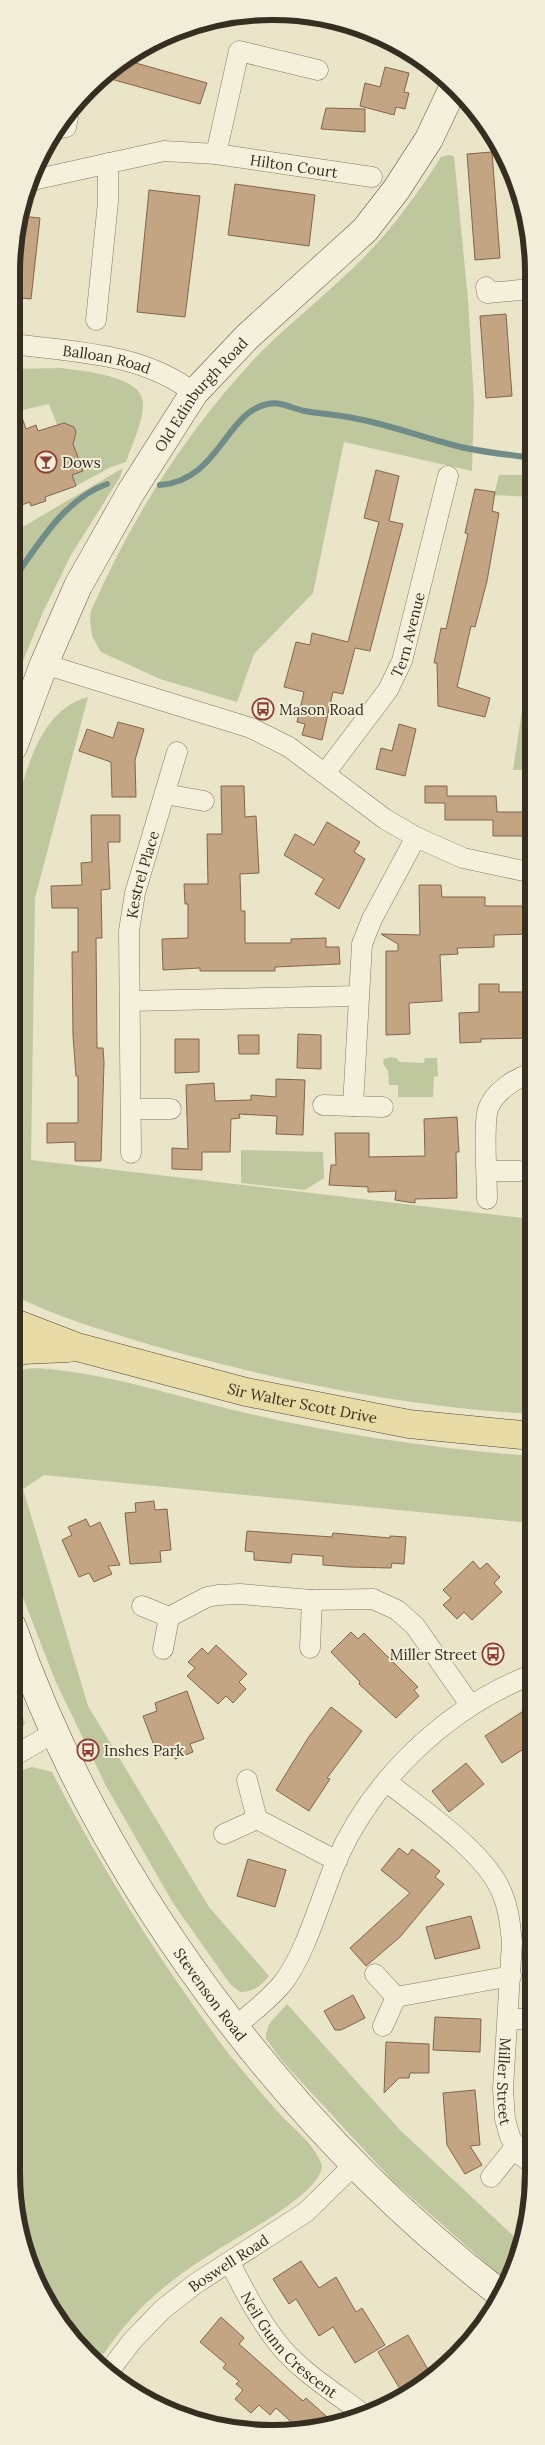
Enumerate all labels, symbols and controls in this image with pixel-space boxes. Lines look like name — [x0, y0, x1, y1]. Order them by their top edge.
street label: Hilton Court — [249, 150, 339, 181]
street label: Old Edinburgh Road — [150, 333, 252, 455]
street label: Balloan Road — [62, 340, 154, 377]
bar icon: Dows — [34, 450, 58, 474]
place label: Dows — [62, 453, 101, 472]
street label: Tern Avenue — [386, 590, 428, 680]
bus stop icon: Mason Road — [251, 697, 275, 721]
place label: Mason Road — [279, 700, 364, 719]
street label: Kestrel Place — [122, 828, 163, 920]
street label: Sir Walter Scott Drive — [226, 1378, 379, 1427]
bus stop icon: Miller Street — [481, 1642, 505, 1666]
place label: Miller Street — [390, 1645, 477, 1664]
bus stop icon: Inshes Park — [76, 1738, 100, 1762]
place label: Inshes Park — [104, 1741, 184, 1760]
street label: Stevenson Road — [170, 1944, 251, 2044]
street label: Miller Street — [493, 2037, 516, 2127]
street label: Boswell Road — [184, 2230, 272, 2296]
street label: Neil Gunn Crescent — [237, 2288, 341, 2402]

